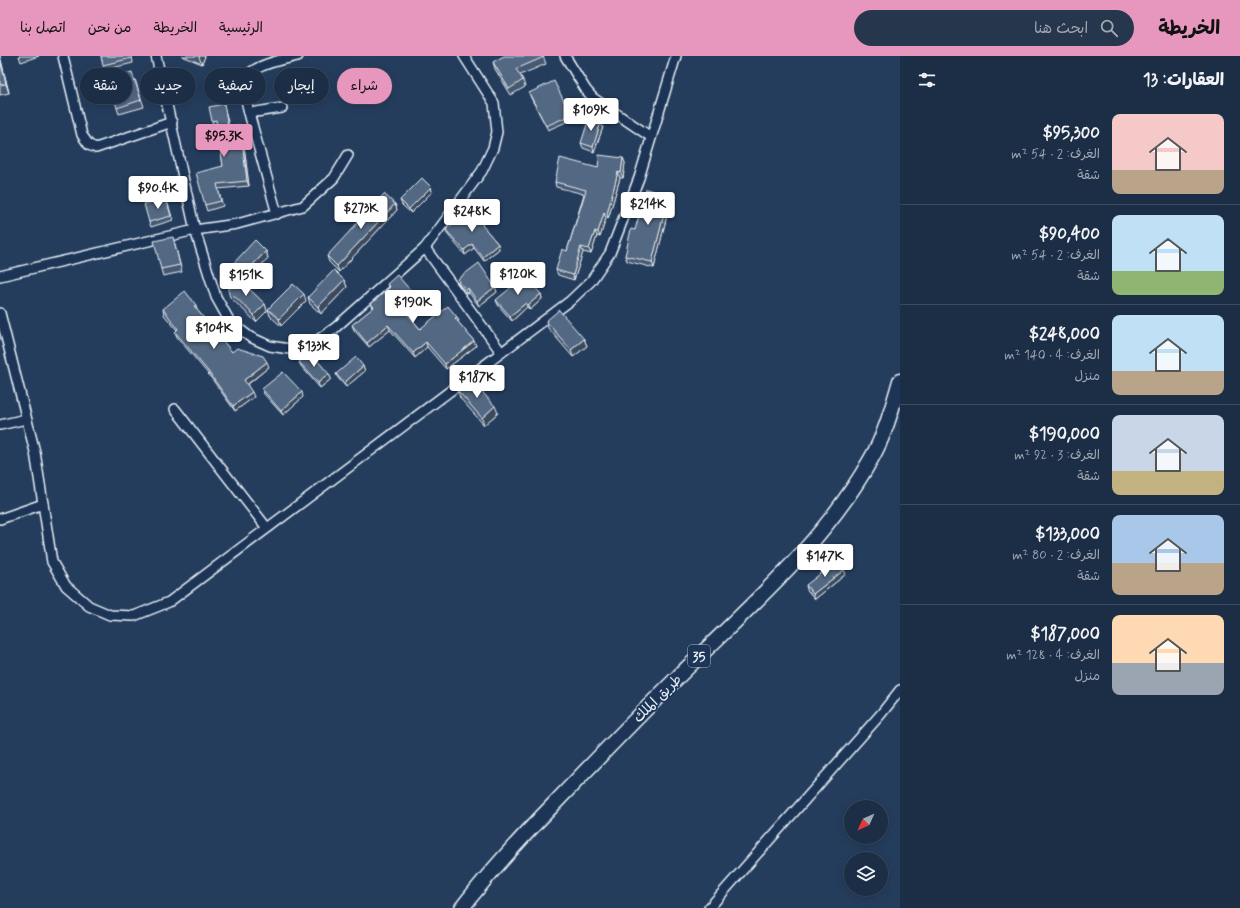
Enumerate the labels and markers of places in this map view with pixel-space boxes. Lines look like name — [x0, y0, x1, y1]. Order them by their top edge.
pin: $109K — [563, 98, 619, 132]
pin: $95.3K — [191, 124, 257, 158]
pin: $90.4K — [125, 176, 191, 210]
pin: $214K — [620, 192, 676, 226]
pin: $273K — [333, 196, 389, 230]
pin: $248K — [444, 199, 500, 233]
pin: $120K — [490, 262, 546, 296]
pin: $151K — [218, 263, 274, 297]
pin: $190K — [385, 290, 441, 324]
pin: $104K — [186, 316, 242, 350]
pin: $133K — [286, 334, 342, 368]
pin: $187K — [449, 365, 505, 399]
pin: $147K — [797, 544, 853, 578]

